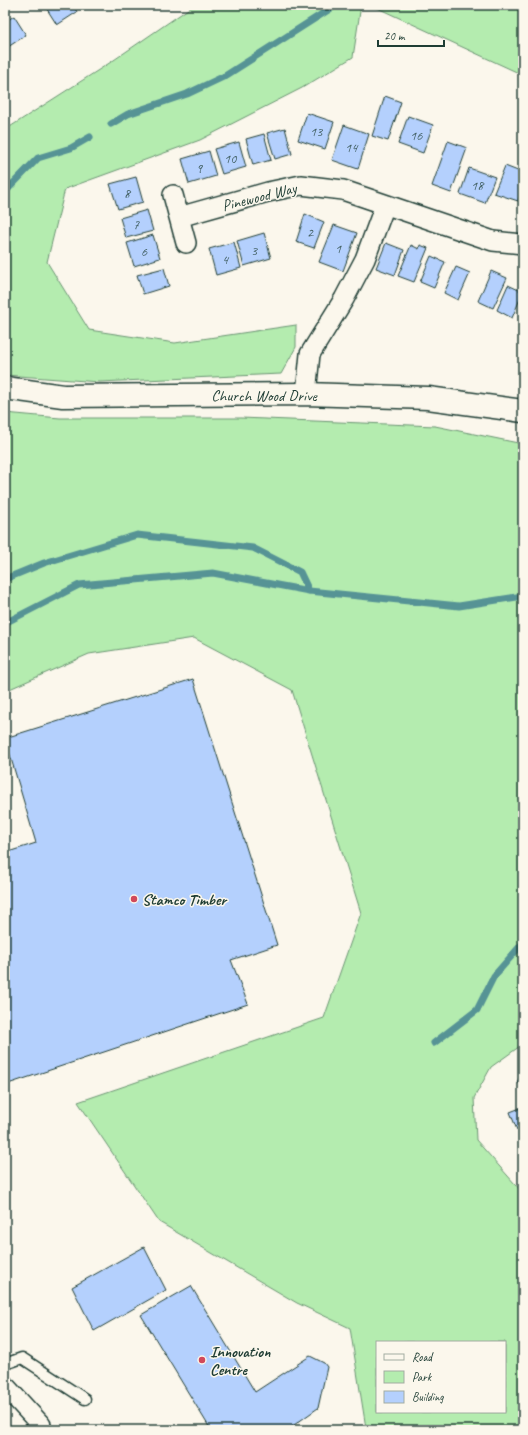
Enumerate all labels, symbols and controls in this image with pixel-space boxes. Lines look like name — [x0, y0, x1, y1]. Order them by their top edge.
scale bar — [378, 22, 444, 48]
text: 20 m — [384, 28, 406, 44]
house number: 13 — [310, 123, 324, 140]
house number: 16 — [410, 127, 423, 144]
house number: 14 — [345, 139, 359, 156]
house number: 10 — [224, 150, 238, 167]
house number: 9 — [196, 160, 204, 177]
house number: 18 — [471, 177, 485, 194]
street label: Pinewood Way — [220, 178, 300, 216]
house number: 8 — [124, 185, 132, 202]
house number: 7 — [133, 216, 140, 233]
house number: 2 — [307, 224, 315, 241]
house number: 1 — [335, 240, 342, 257]
house number: 3 — [251, 242, 259, 259]
house number: 6 — [141, 243, 148, 260]
house number: 4 — [222, 251, 230, 268]
street label: Church Wood Drive — [211, 386, 319, 406]
place label: Stamco Timber — [142, 890, 228, 910]
marker: Stamco Timber — [129, 894, 139, 904]
legend — [376, 1341, 506, 1413]
place label: Innovation Centre — [210, 1342, 271, 1380]
text: Road — [412, 1349, 434, 1365]
marker: Innovation Centre — [197, 1355, 207, 1365]
text: Park — [412, 1369, 433, 1385]
text: Building — [412, 1389, 444, 1405]

